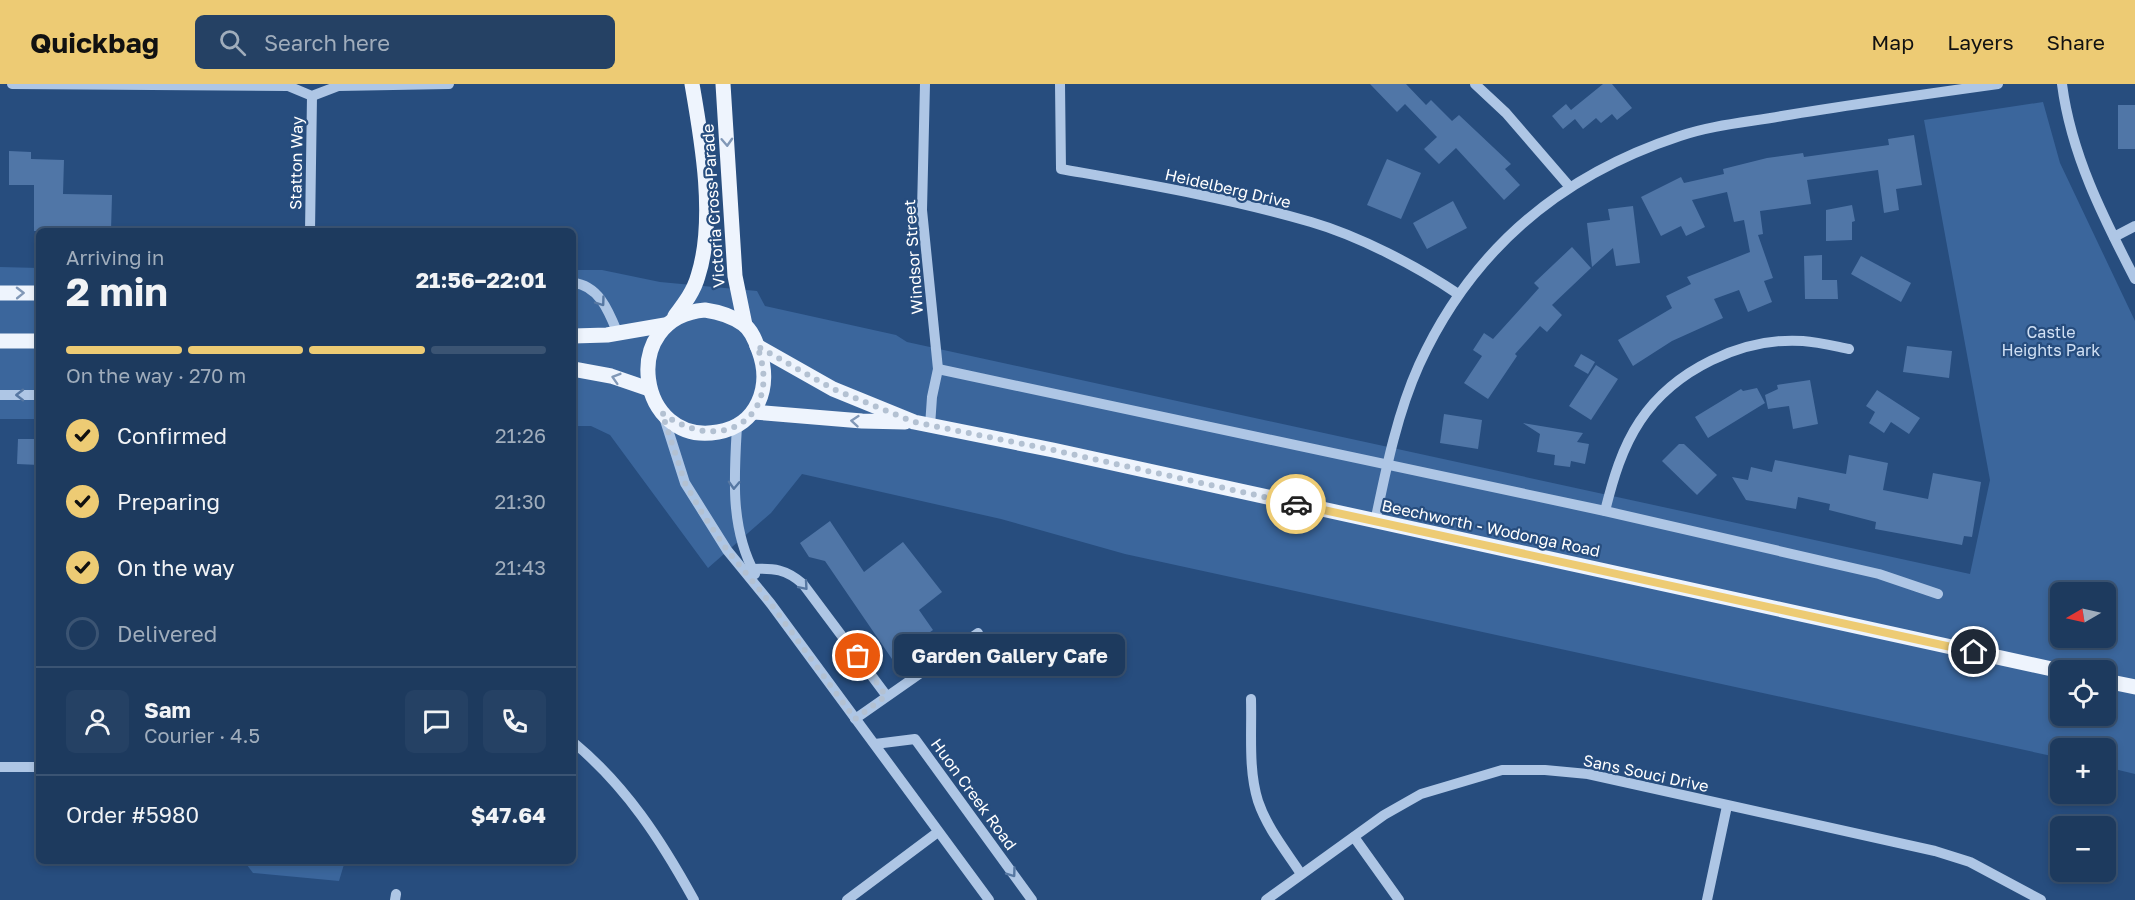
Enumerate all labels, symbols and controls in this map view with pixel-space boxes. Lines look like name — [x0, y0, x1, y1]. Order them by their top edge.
search box — [195, 15, 615, 69]
text: Quickbag — [30, 26, 159, 59]
icon: search — [216, 26, 249, 59]
text: Search here — [264, 29, 390, 56]
text: Map — [1871, 29, 1914, 55]
text: Layers — [1947, 29, 2014, 55]
text: Share — [2047, 29, 2105, 55]
street label: Statton Way — [285, 116, 307, 210]
street label: Victoria Cross Parade — [697, 123, 729, 289]
one-way arrow — [721, 138, 734, 147]
street label: Heidelberg Drive — [1163, 164, 1293, 212]
street label: Windsor Street — [899, 199, 927, 315]
text: Arriving in — [66, 245, 164, 269]
text: 21:56–22:01 — [416, 266, 546, 293]
text: 2 min — [66, 268, 168, 315]
one-way arrow — [15, 287, 24, 299]
one-way arrow — [594, 295, 605, 306]
park label: Castle Heights Park — [2002, 322, 2100, 360]
text: On the way · 270 m — [66, 363, 246, 387]
one-way arrow — [611, 373, 622, 385]
one-way arrow — [15, 389, 24, 401]
one-way arrow — [851, 414, 860, 427]
icon: check — [66, 419, 99, 452]
text: Confirmed — [117, 422, 227, 449]
text: 21:26 — [495, 423, 546, 447]
courier — [1266, 474, 1326, 534]
one-way arrow — [728, 480, 741, 489]
icon: check — [66, 485, 99, 518]
text: Preparing — [117, 488, 220, 515]
icon: car — [1280, 488, 1313, 521]
text: 21:30 — [495, 489, 546, 513]
street label: Beechworth - Wodonga Road — [1380, 495, 1602, 561]
icon: check — [66, 551, 99, 584]
text: On the way — [117, 554, 235, 581]
text: 21:43 — [495, 555, 546, 579]
one-way arrow — [797, 579, 808, 590]
north arrow — [2050, 582, 2116, 648]
map controls — [2050, 582, 2116, 882]
text: Delivered — [117, 620, 217, 647]
pin — [1948, 626, 1999, 677]
pin — [832, 630, 883, 681]
callout: Garden Gallery Cafe — [894, 635, 1125, 677]
icon: home — [1957, 635, 1990, 668]
icon: bag — [841, 639, 874, 672]
text: Garden Gallery Cafe — [911, 643, 1108, 667]
button: locate — [2050, 660, 2116, 726]
button: person — [66, 690, 129, 753]
button: chat — [405, 690, 468, 753]
button: phone — [483, 690, 546, 753]
text: Sam — [144, 696, 191, 723]
text: Courier · 4.5 — [144, 723, 260, 747]
street label: Huon Creek Road — [927, 734, 1021, 854]
button: + — [2050, 738, 2116, 804]
street label: Sans Souci Drive — [1581, 750, 1711, 796]
text: Order #5980 — [66, 801, 199, 828]
text: $47.64 — [471, 801, 546, 828]
button: − — [2050, 816, 2116, 882]
one-way arrow — [1005, 866, 1016, 877]

